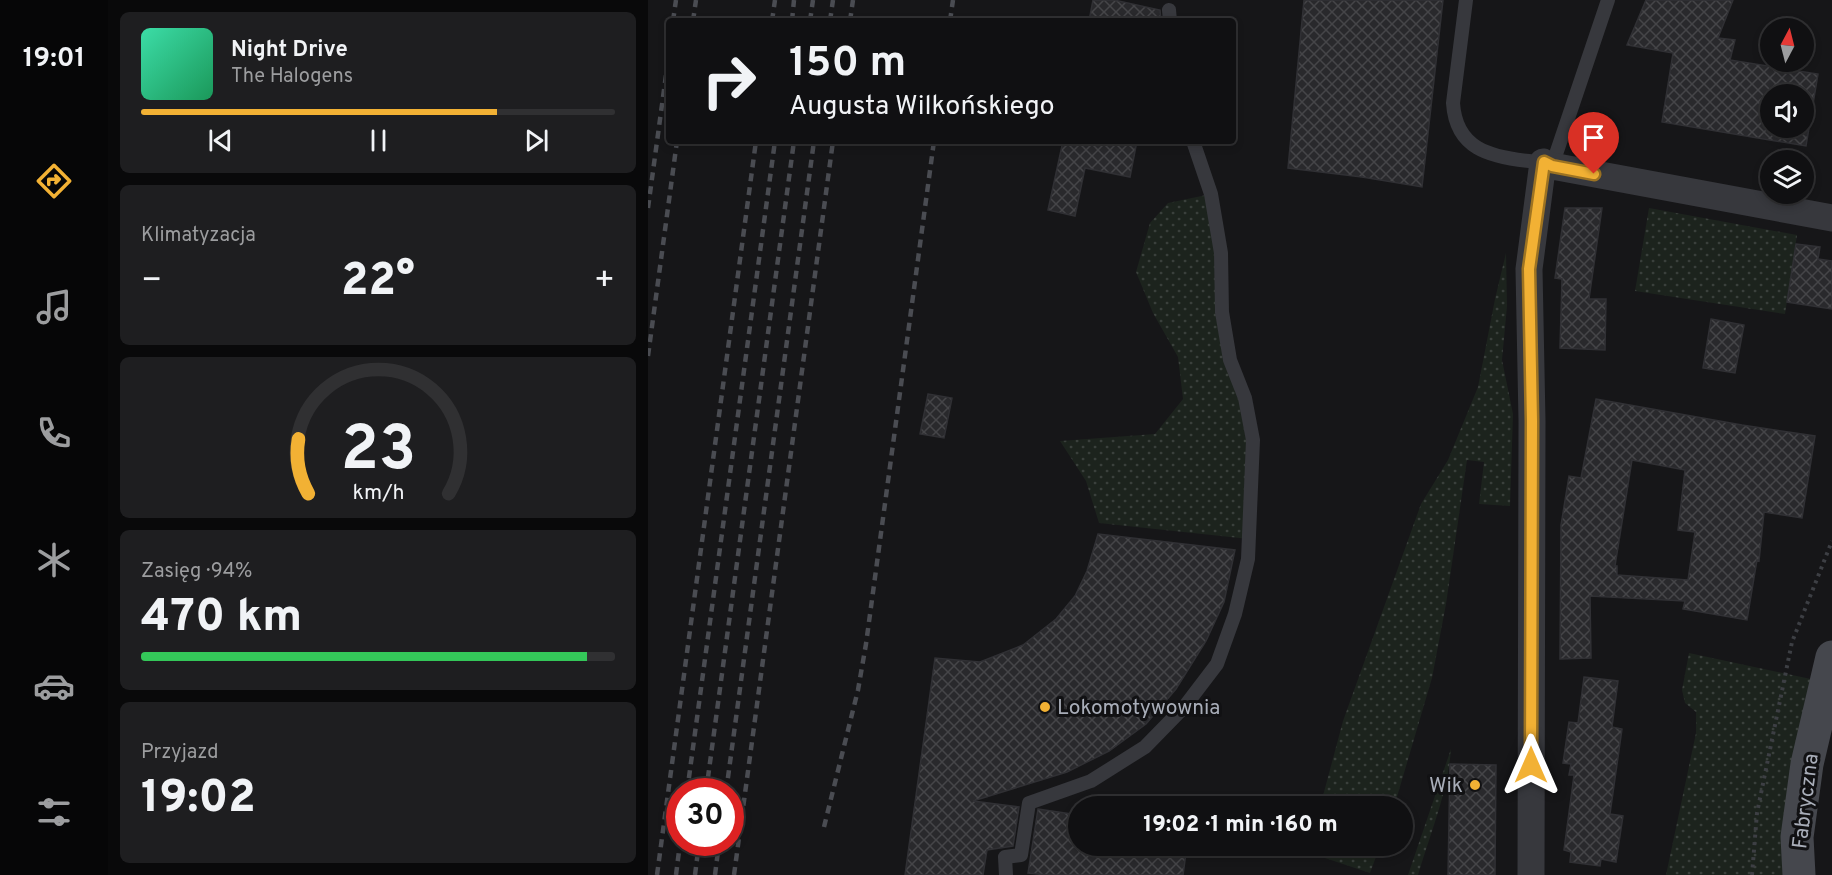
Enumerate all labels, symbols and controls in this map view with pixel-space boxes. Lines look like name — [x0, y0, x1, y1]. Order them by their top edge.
north arrow — [1760, 18, 1814, 72]
map controls — [1760, 18, 1814, 204]
text: Night Drive — [231, 37, 348, 64]
text: 150 m — [789, 38, 906, 91]
text: 19:01 — [23, 42, 85, 76]
icon: right — [690, 42, 768, 120]
text: The Halogens — [231, 64, 353, 90]
button: sound — [1760, 84, 1814, 138]
text: Augusta Wilkońskiego — [789, 90, 1055, 124]
pin — [1568, 112, 1619, 174]
icon: arrive — [1577, 121, 1610, 154]
icon: previous — [204, 124, 237, 157]
icon: pause — [362, 124, 395, 157]
icon: next — [520, 124, 553, 157]
button: layers — [1760, 150, 1814, 204]
icon: directions — [33, 160, 75, 202]
text: Klimatyzacja — [141, 223, 256, 249]
text: 22° — [341, 254, 415, 311]
text: − — [141, 261, 162, 303]
text: + — [594, 261, 615, 303]
icon: music — [33, 286, 75, 328]
icon: phone — [33, 412, 75, 454]
text: 23 — [340, 414, 416, 493]
text: km/h — [352, 481, 404, 508]
icon: climate — [33, 539, 75, 581]
text: Zasięg · 94% — [141, 559, 253, 585]
text: 470 km — [141, 590, 302, 647]
icon: car — [33, 665, 75, 707]
place label: Lokomotywownia — [1057, 695, 1220, 722]
marker: Lokomotywownia — [1038, 700, 1052, 714]
position arrow — [1499, 733, 1563, 797]
text: Przyjazd — [141, 740, 218, 766]
street label: Fabryczna — [1787, 752, 1826, 851]
text: 19:02 — [141, 771, 256, 828]
place label: Wik — [1429, 773, 1463, 800]
speed limit sign: 30 — [666, 778, 744, 856]
marker: Wik — [1468, 778, 1482, 792]
icon: filters — [33, 791, 75, 833]
text: 19:02 · 1 min · 160 m — [1143, 812, 1338, 839]

